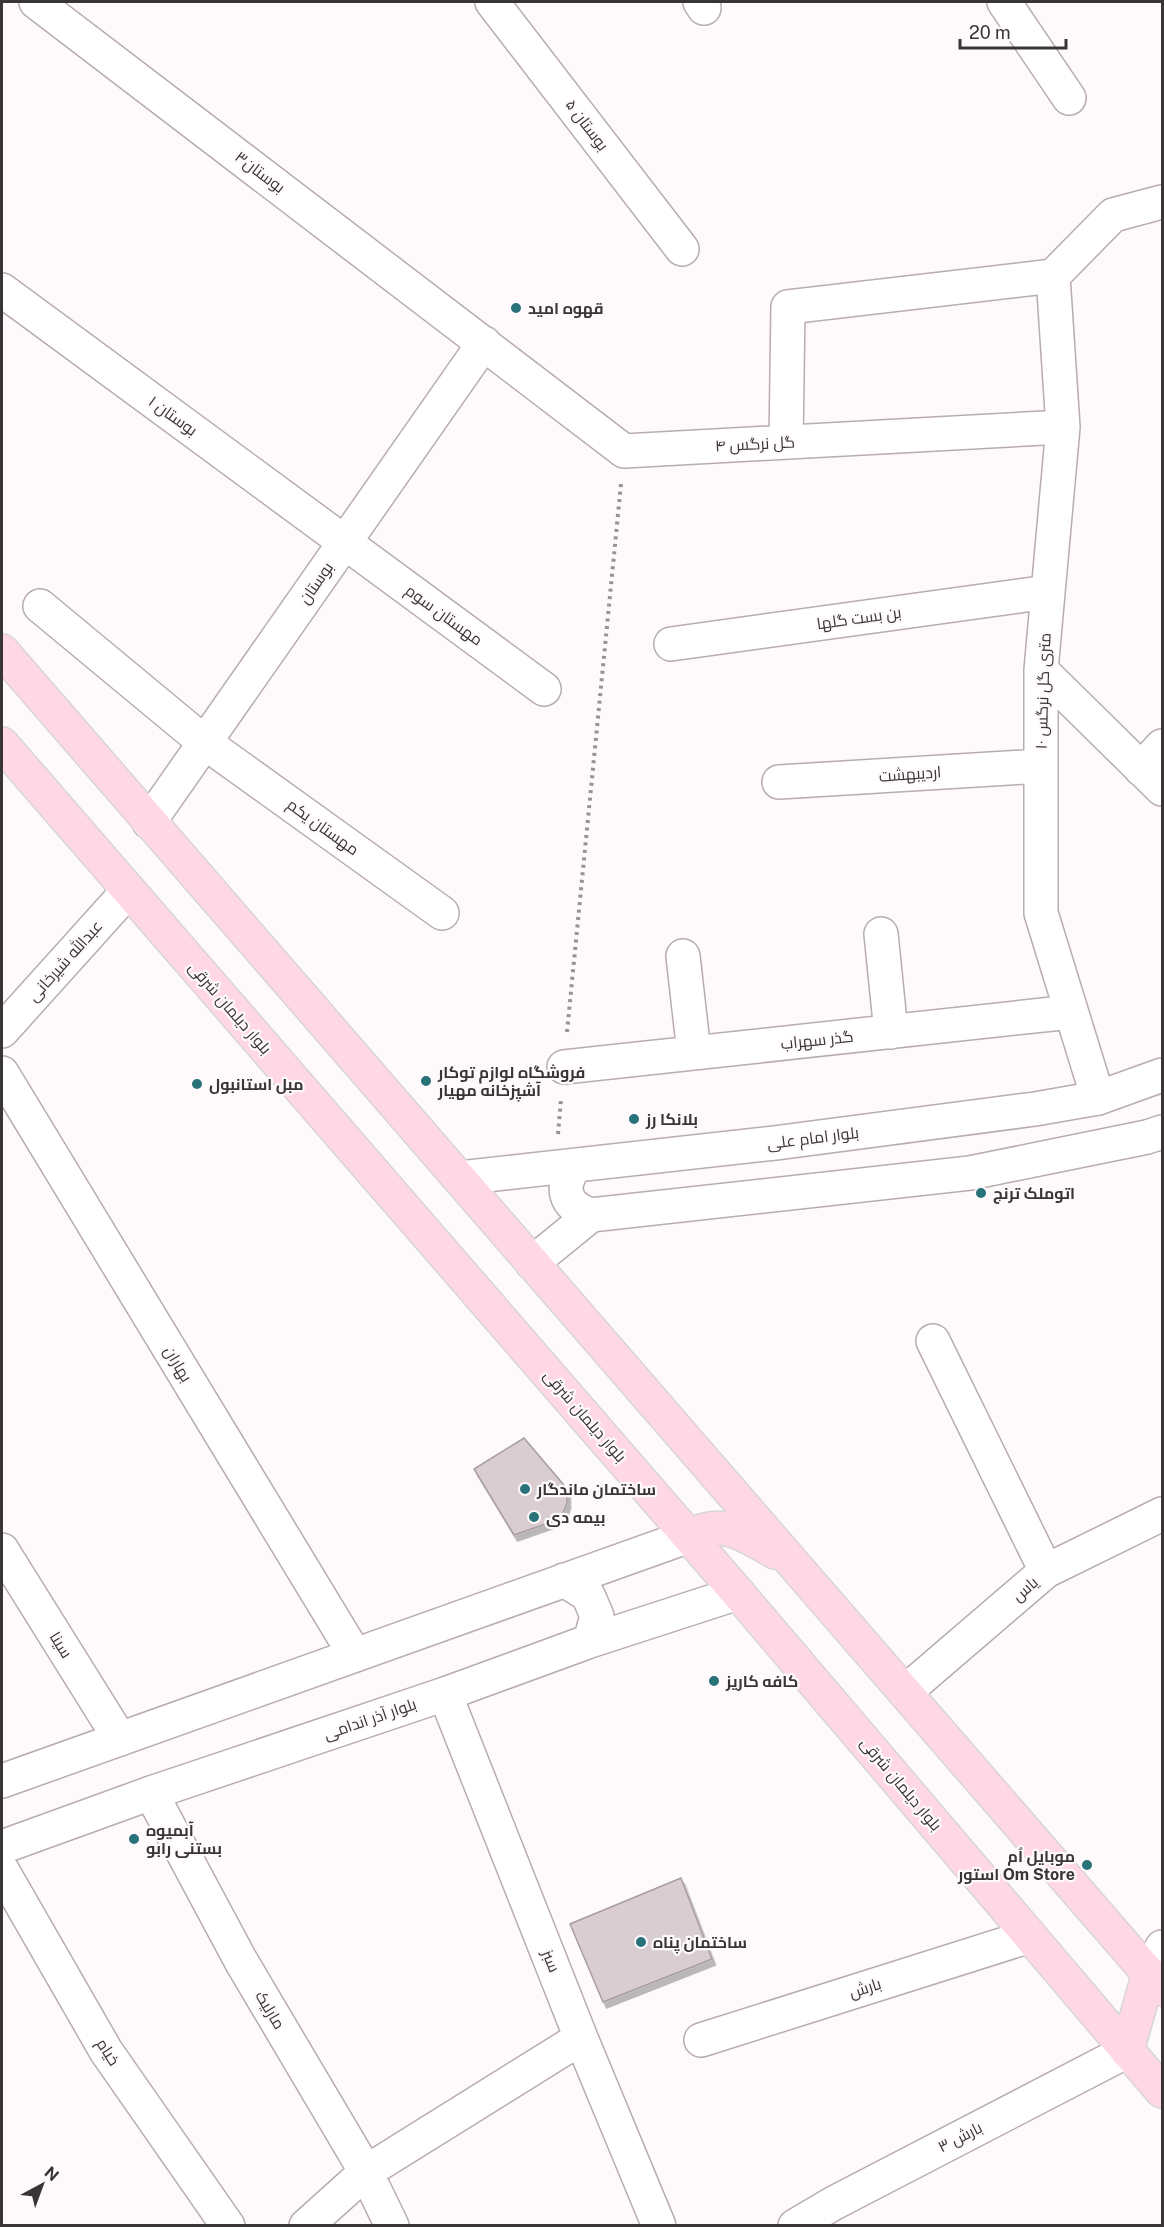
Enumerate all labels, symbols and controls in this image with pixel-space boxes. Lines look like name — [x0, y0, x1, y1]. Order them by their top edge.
scale bar — [960, 12, 1066, 50]
text: 20 m — [969, 22, 1011, 43]
street label: بوستان ۵ — [561, 96, 612, 155]
street label: بوستان۳ — [231, 147, 289, 198]
place label: قهوه امید — [528, 299, 604, 318]
marker: قهوه امید — [509, 301, 523, 315]
street label: بوستان ۱ — [144, 392, 201, 441]
street label: گل نرگس ۴ — [714, 432, 796, 457]
street label: بوستان — [295, 558, 338, 608]
street label: مهستان سوم — [400, 581, 486, 651]
street label: بن بست گلها — [815, 603, 903, 634]
street label: ۱۰ متری گل نرگس — [1031, 632, 1056, 750]
street label: اردیبهشت — [878, 762, 942, 787]
street label: مهستان یکم — [282, 795, 363, 861]
street label: عبدالله شیرخانی — [23, 916, 107, 1006]
street label: بلوار دیلمان شرقی — [184, 958, 275, 1059]
street label: گذر سهراب — [780, 1027, 854, 1054]
place label: فروشگاه لوازم توکار آشپزخانه مهیار — [437, 1063, 585, 1102]
marker: فروشگاه لوازم توکار آشپزخانه مهیار — [419, 1074, 433, 1088]
place label: مبل استانبول — [209, 1075, 304, 1094]
marker: مبل استانبول — [190, 1077, 204, 1091]
place label: بلانکا رز — [645, 1110, 698, 1129]
marker: بلانکا رز — [627, 1112, 641, 1126]
street label: بلوار امام علی — [766, 1123, 860, 1155]
place label: اتوملک ترنج — [993, 1184, 1075, 1204]
marker: اتوملک ترنج — [974, 1186, 988, 1200]
street label: بهاران — [159, 1343, 196, 1386]
street label: بلوار دیلمان شرقی — [539, 1366, 630, 1467]
place label: ساختمان ماندگار — [536, 1480, 656, 1499]
marker: ساختمان ماندگار — [518, 1482, 532, 1496]
place label: بیمه دی — [546, 1508, 605, 1527]
marker: بیمه دی — [527, 1510, 541, 1524]
street label: یاس — [1008, 1572, 1043, 1606]
street label: سینا — [46, 1628, 76, 1662]
place label: کافه کاریز — [725, 1672, 798, 1691]
marker: کافه کاریز — [707, 1674, 721, 1688]
street label: بلوار آذر اندامی — [321, 1694, 419, 1745]
street label: بلوار دیلمان شرقی — [856, 1733, 946, 1835]
place label: آبمیوه بستنی رابو — [146, 1821, 222, 1858]
marker: آبمیوه بستنی رابو — [127, 1832, 141, 1846]
place label: موبایل اُم استور Om Store — [957, 1847, 1075, 1884]
marker: موبایل اُم استور Om Store — [1080, 1858, 1094, 1872]
place label: ساختمان پناه — [653, 1933, 747, 1954]
marker: ساختمان پناه — [634, 1935, 648, 1949]
street label: سبز — [538, 1946, 564, 1975]
street label: بارش — [847, 1974, 884, 2003]
street label: مارلیک — [251, 1987, 289, 2033]
street label: خیام — [91, 2035, 124, 2070]
street label: بارش ۳ — [935, 2118, 986, 2157]
north arrow — [12, 2155, 72, 2215]
text: N — [41, 2163, 62, 2185]

